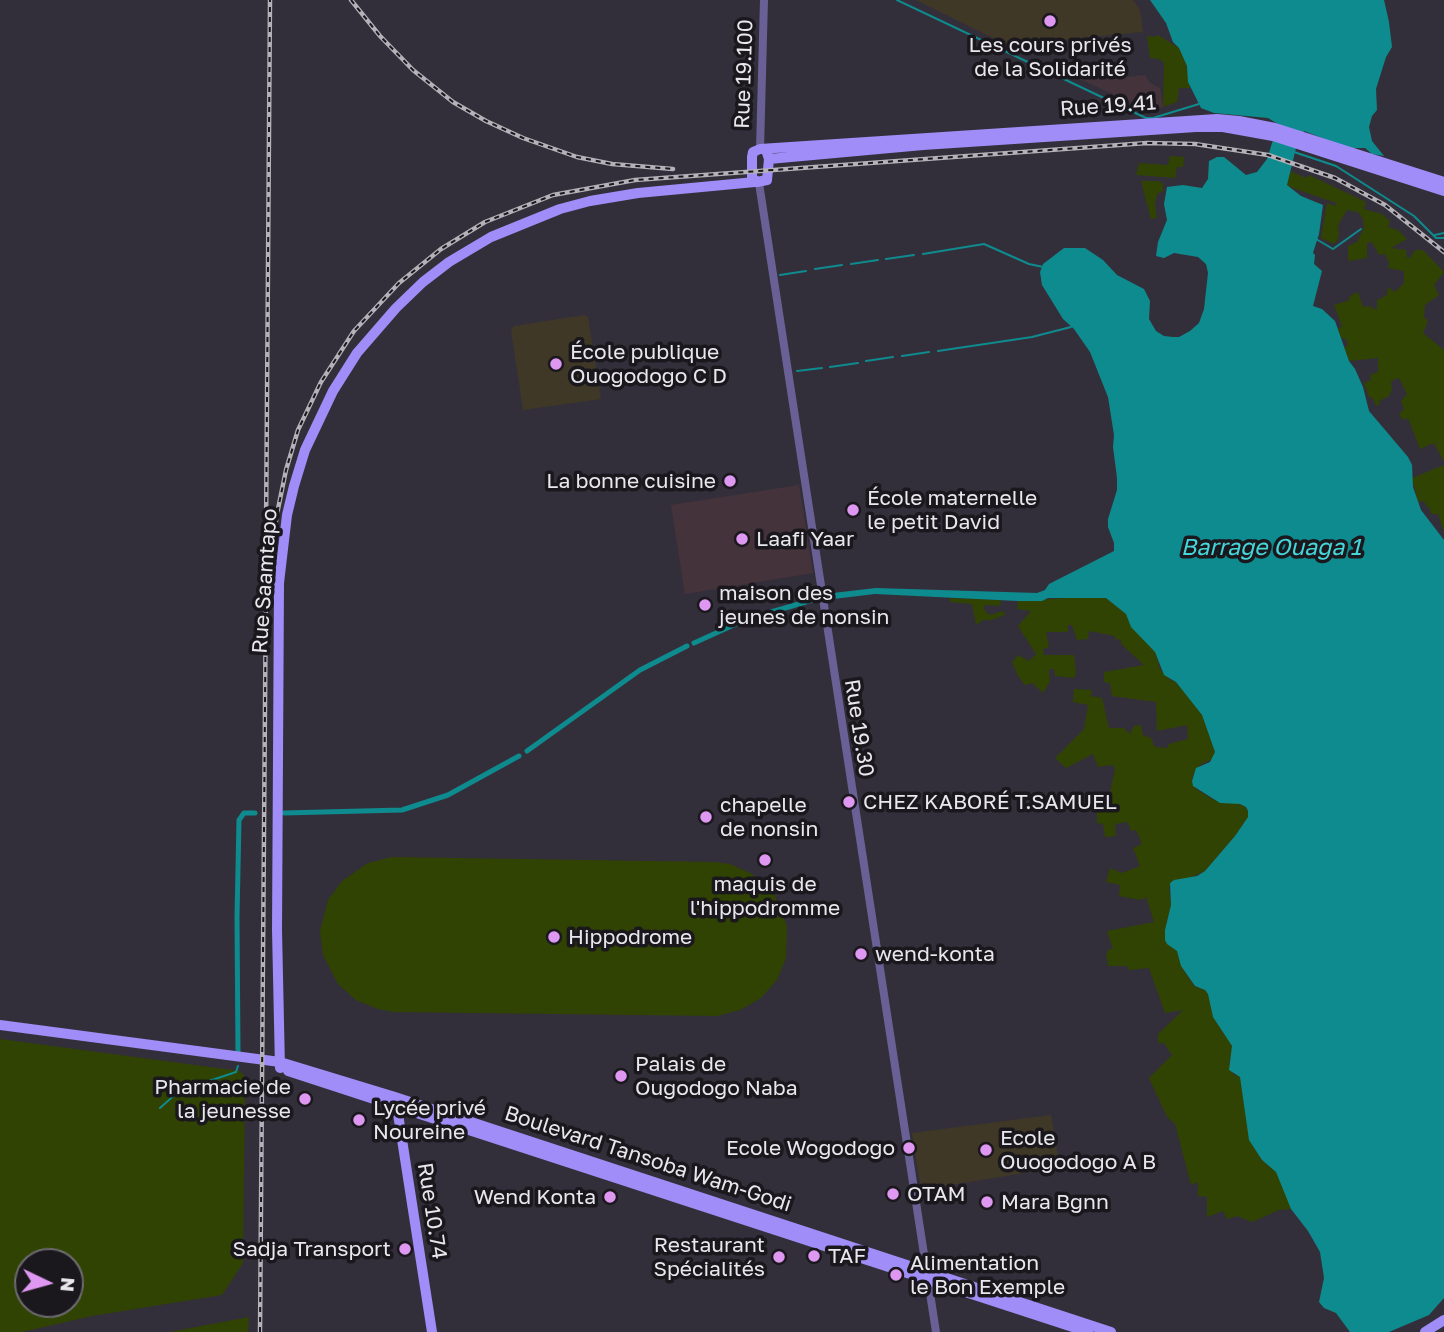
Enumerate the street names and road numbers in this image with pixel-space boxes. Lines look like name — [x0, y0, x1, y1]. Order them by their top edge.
street label: Rue 19.100 — [729, 19, 759, 129]
street label: Rue 19.41 — [1059, 90, 1157, 122]
street label: Rue Saamtapo — [247, 508, 283, 654]
street label: Rue 19.30 — [839, 677, 879, 779]
street label: Boulevard Tansoba Wam-Godi — [501, 1101, 795, 1217]
street label: Rue 10.74 — [412, 1161, 452, 1261]

